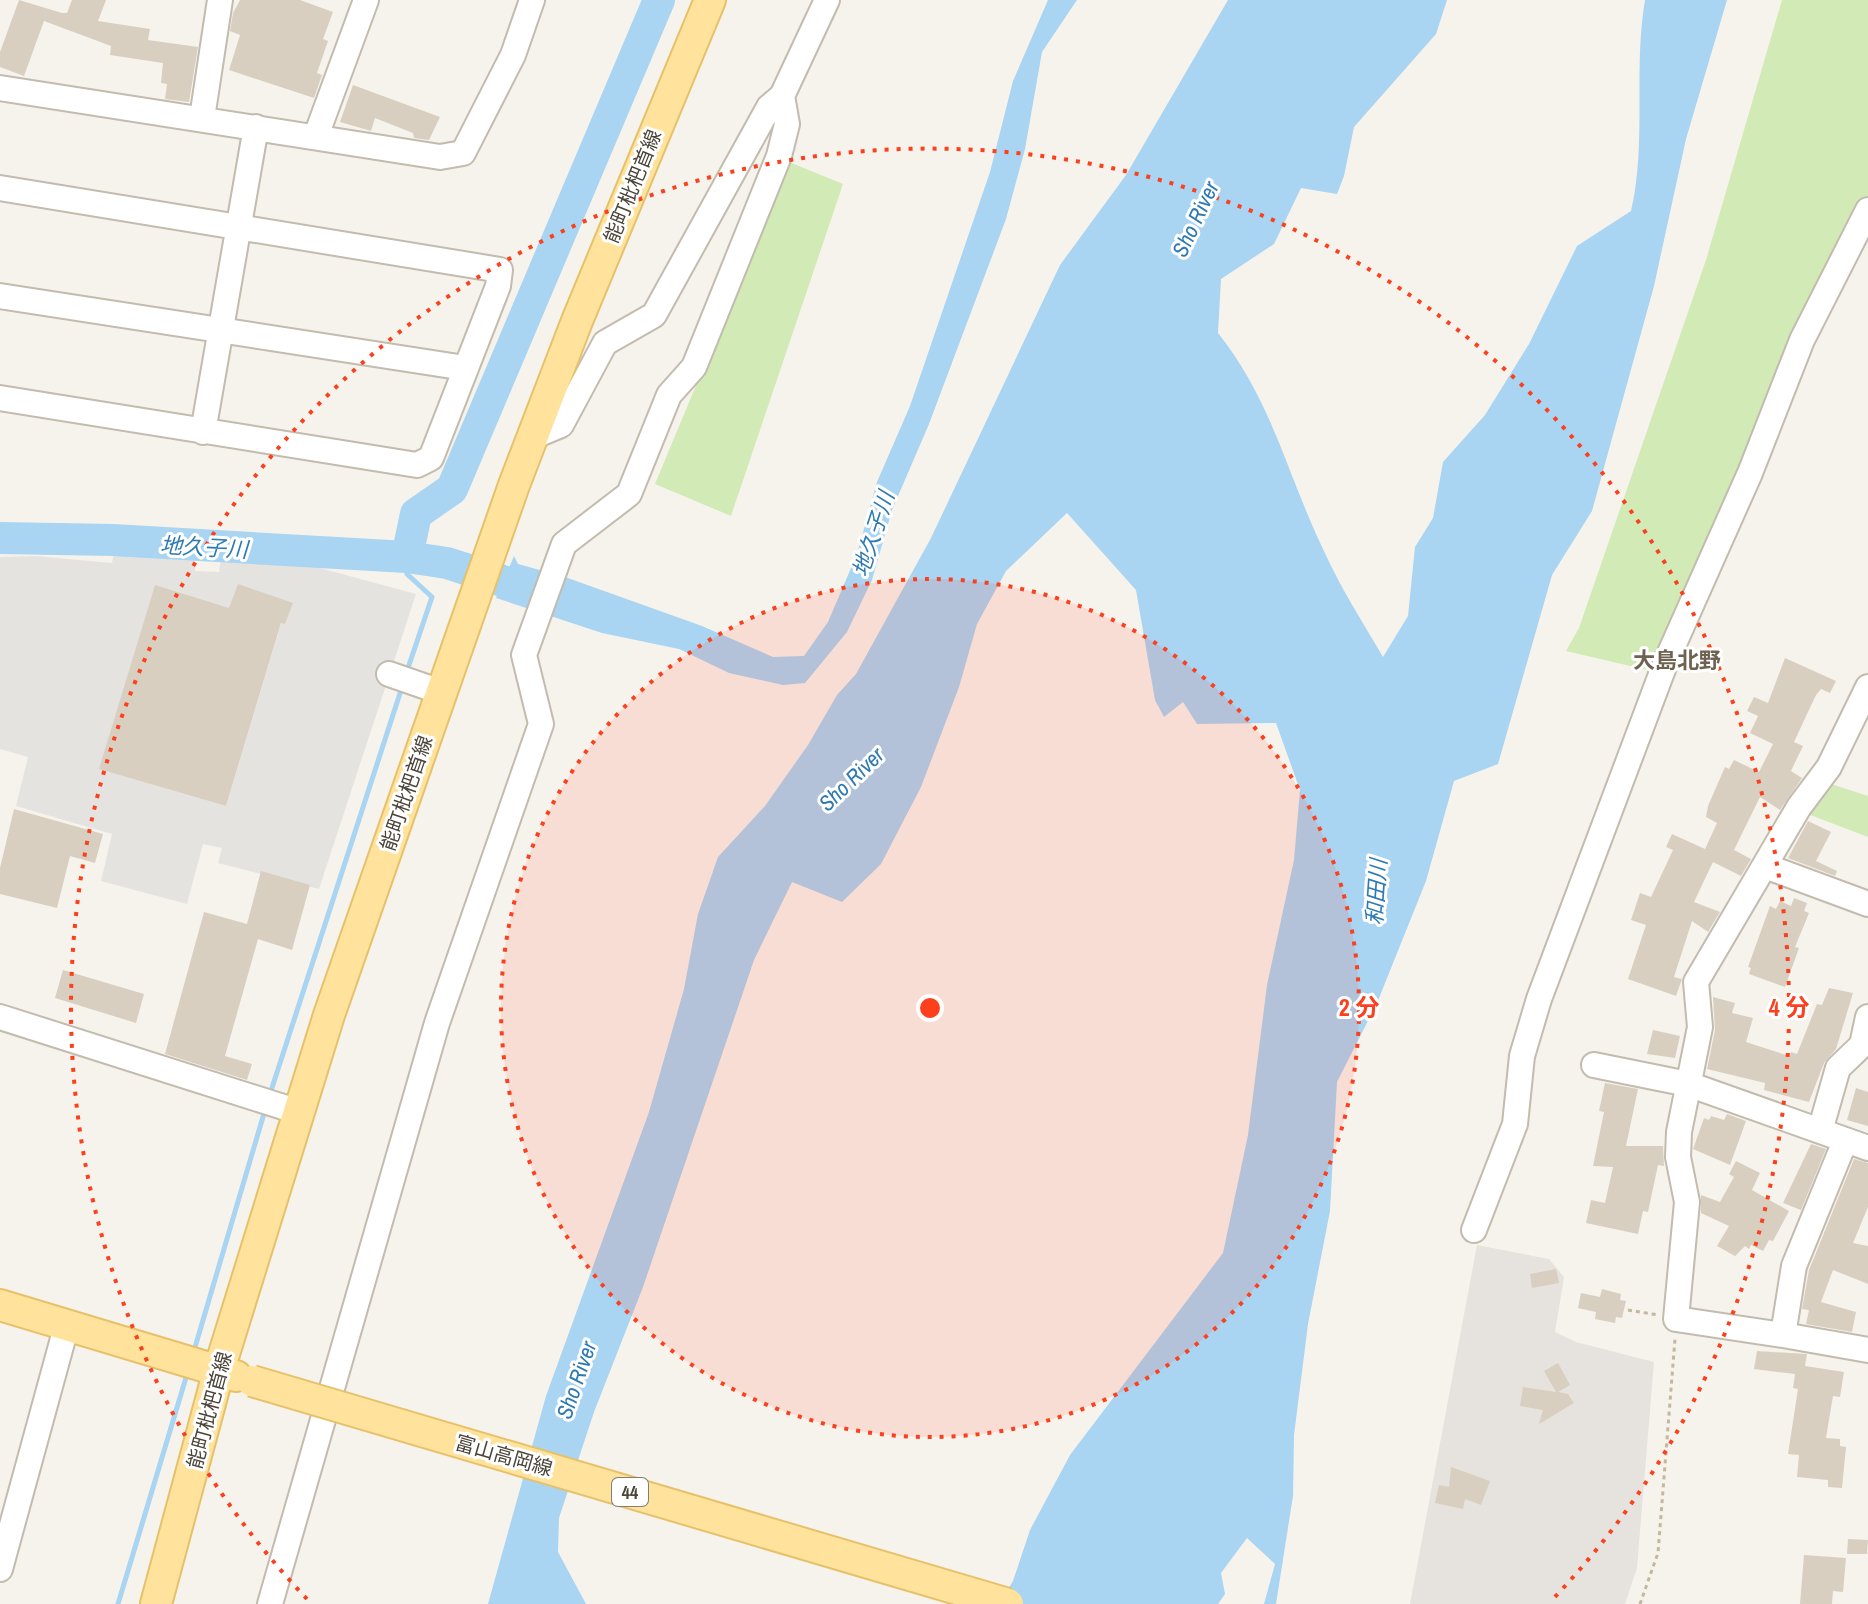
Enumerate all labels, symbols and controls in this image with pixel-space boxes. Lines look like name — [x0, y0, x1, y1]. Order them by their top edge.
street label: 能町枇杷首線 — [597, 125, 667, 247]
water label: Sho River — [1164, 175, 1226, 262]
water label: 地久子川 — [845, 486, 901, 580]
water label: 地久子川 — [159, 530, 251, 564]
district label: 大島北野 — [1633, 645, 1721, 675]
street label: 能町枇杷首線 — [374, 732, 438, 854]
water label: Sho River — [812, 740, 891, 818]
water label: 和田川 — [1359, 856, 1393, 926]
text: 2 分 — [1339, 991, 1379, 1023]
text: 4 分 — [1769, 991, 1809, 1023]
centre of rings — [916, 994, 944, 1022]
water label: Sho River — [549, 1336, 604, 1423]
street label: 能町枇杷首線 — [180, 1349, 238, 1471]
street label: 富山高岡線 — [452, 1428, 556, 1482]
road number: 44 — [612, 1478, 648, 1506]

